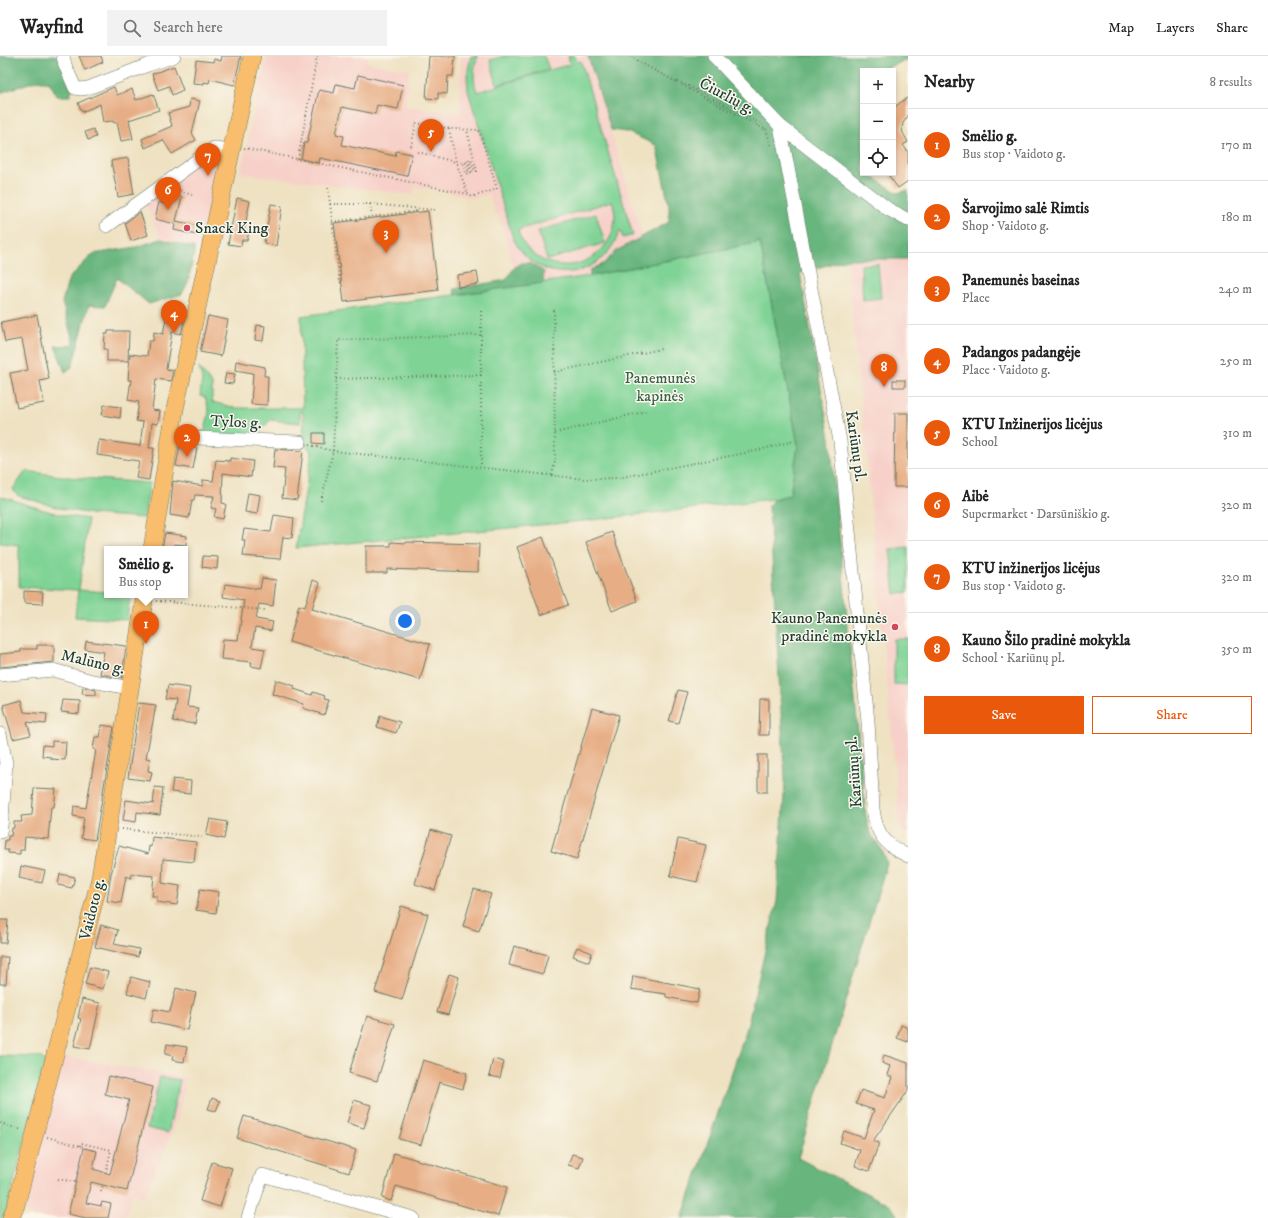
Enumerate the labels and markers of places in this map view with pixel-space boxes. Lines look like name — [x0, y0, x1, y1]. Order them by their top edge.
pin: 5 — [418, 119, 444, 152]
pin: 7 — [195, 143, 221, 176]
pin: 6 — [155, 177, 181, 210]
place label: Snack King — [195, 218, 269, 238]
pin: 3 — [373, 220, 399, 253]
marker: Snack King — [182, 223, 192, 233]
pin: 4 — [161, 300, 187, 333]
pin: 8 — [871, 354, 897, 387]
pin: 2 — [174, 424, 200, 457]
place label: Kauno Panemunės pradinė mokykla — [771, 608, 887, 646]
pin: 1 — [133, 611, 159, 644]
marker: Kauno Panemunės pradinė mokykla — [890, 622, 900, 632]

